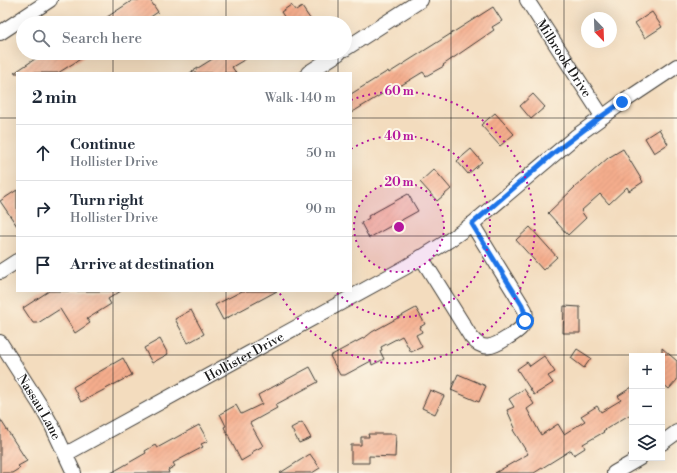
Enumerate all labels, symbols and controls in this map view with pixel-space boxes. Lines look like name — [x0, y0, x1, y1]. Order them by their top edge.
north arrow — [581, 12, 617, 48]
search box — [16, 16, 352, 60]
street label: Milbrook Drive — [533, 16, 595, 101]
icon: search — [30, 27, 52, 49]
text: Search here — [62, 29, 142, 48]
text: 60 m — [384, 84, 414, 99]
text: 2 min — [32, 87, 77, 109]
text: Walk · 140 m — [265, 90, 336, 106]
route end — [613, 93, 631, 111]
text: 40 m — [384, 129, 414, 144]
text: Continue — [70, 135, 135, 154]
icon: ahead — [32, 142, 54, 164]
text: 50 m — [306, 145, 336, 161]
text: Hollister Drive — [70, 154, 158, 170]
text: 20 m — [384, 175, 414, 190]
text: Turn right — [70, 191, 144, 210]
icon: right — [32, 198, 54, 220]
text: 90 m — [305, 201, 336, 217]
text: Hollister Drive — [70, 210, 158, 226]
centre of rings — [392, 220, 406, 234]
icon: arrive — [32, 254, 54, 276]
text: Arrive at destination — [70, 255, 214, 274]
route start — [516, 312, 534, 330]
street label: Hollister Drive — [202, 329, 287, 385]
map controls — [629, 353, 665, 461]
button: + — [629, 353, 665, 389]
street label: Nassau Lane — [13, 371, 64, 443]
button: − — [629, 389, 665, 425]
button: layers — [629, 425, 665, 461]

